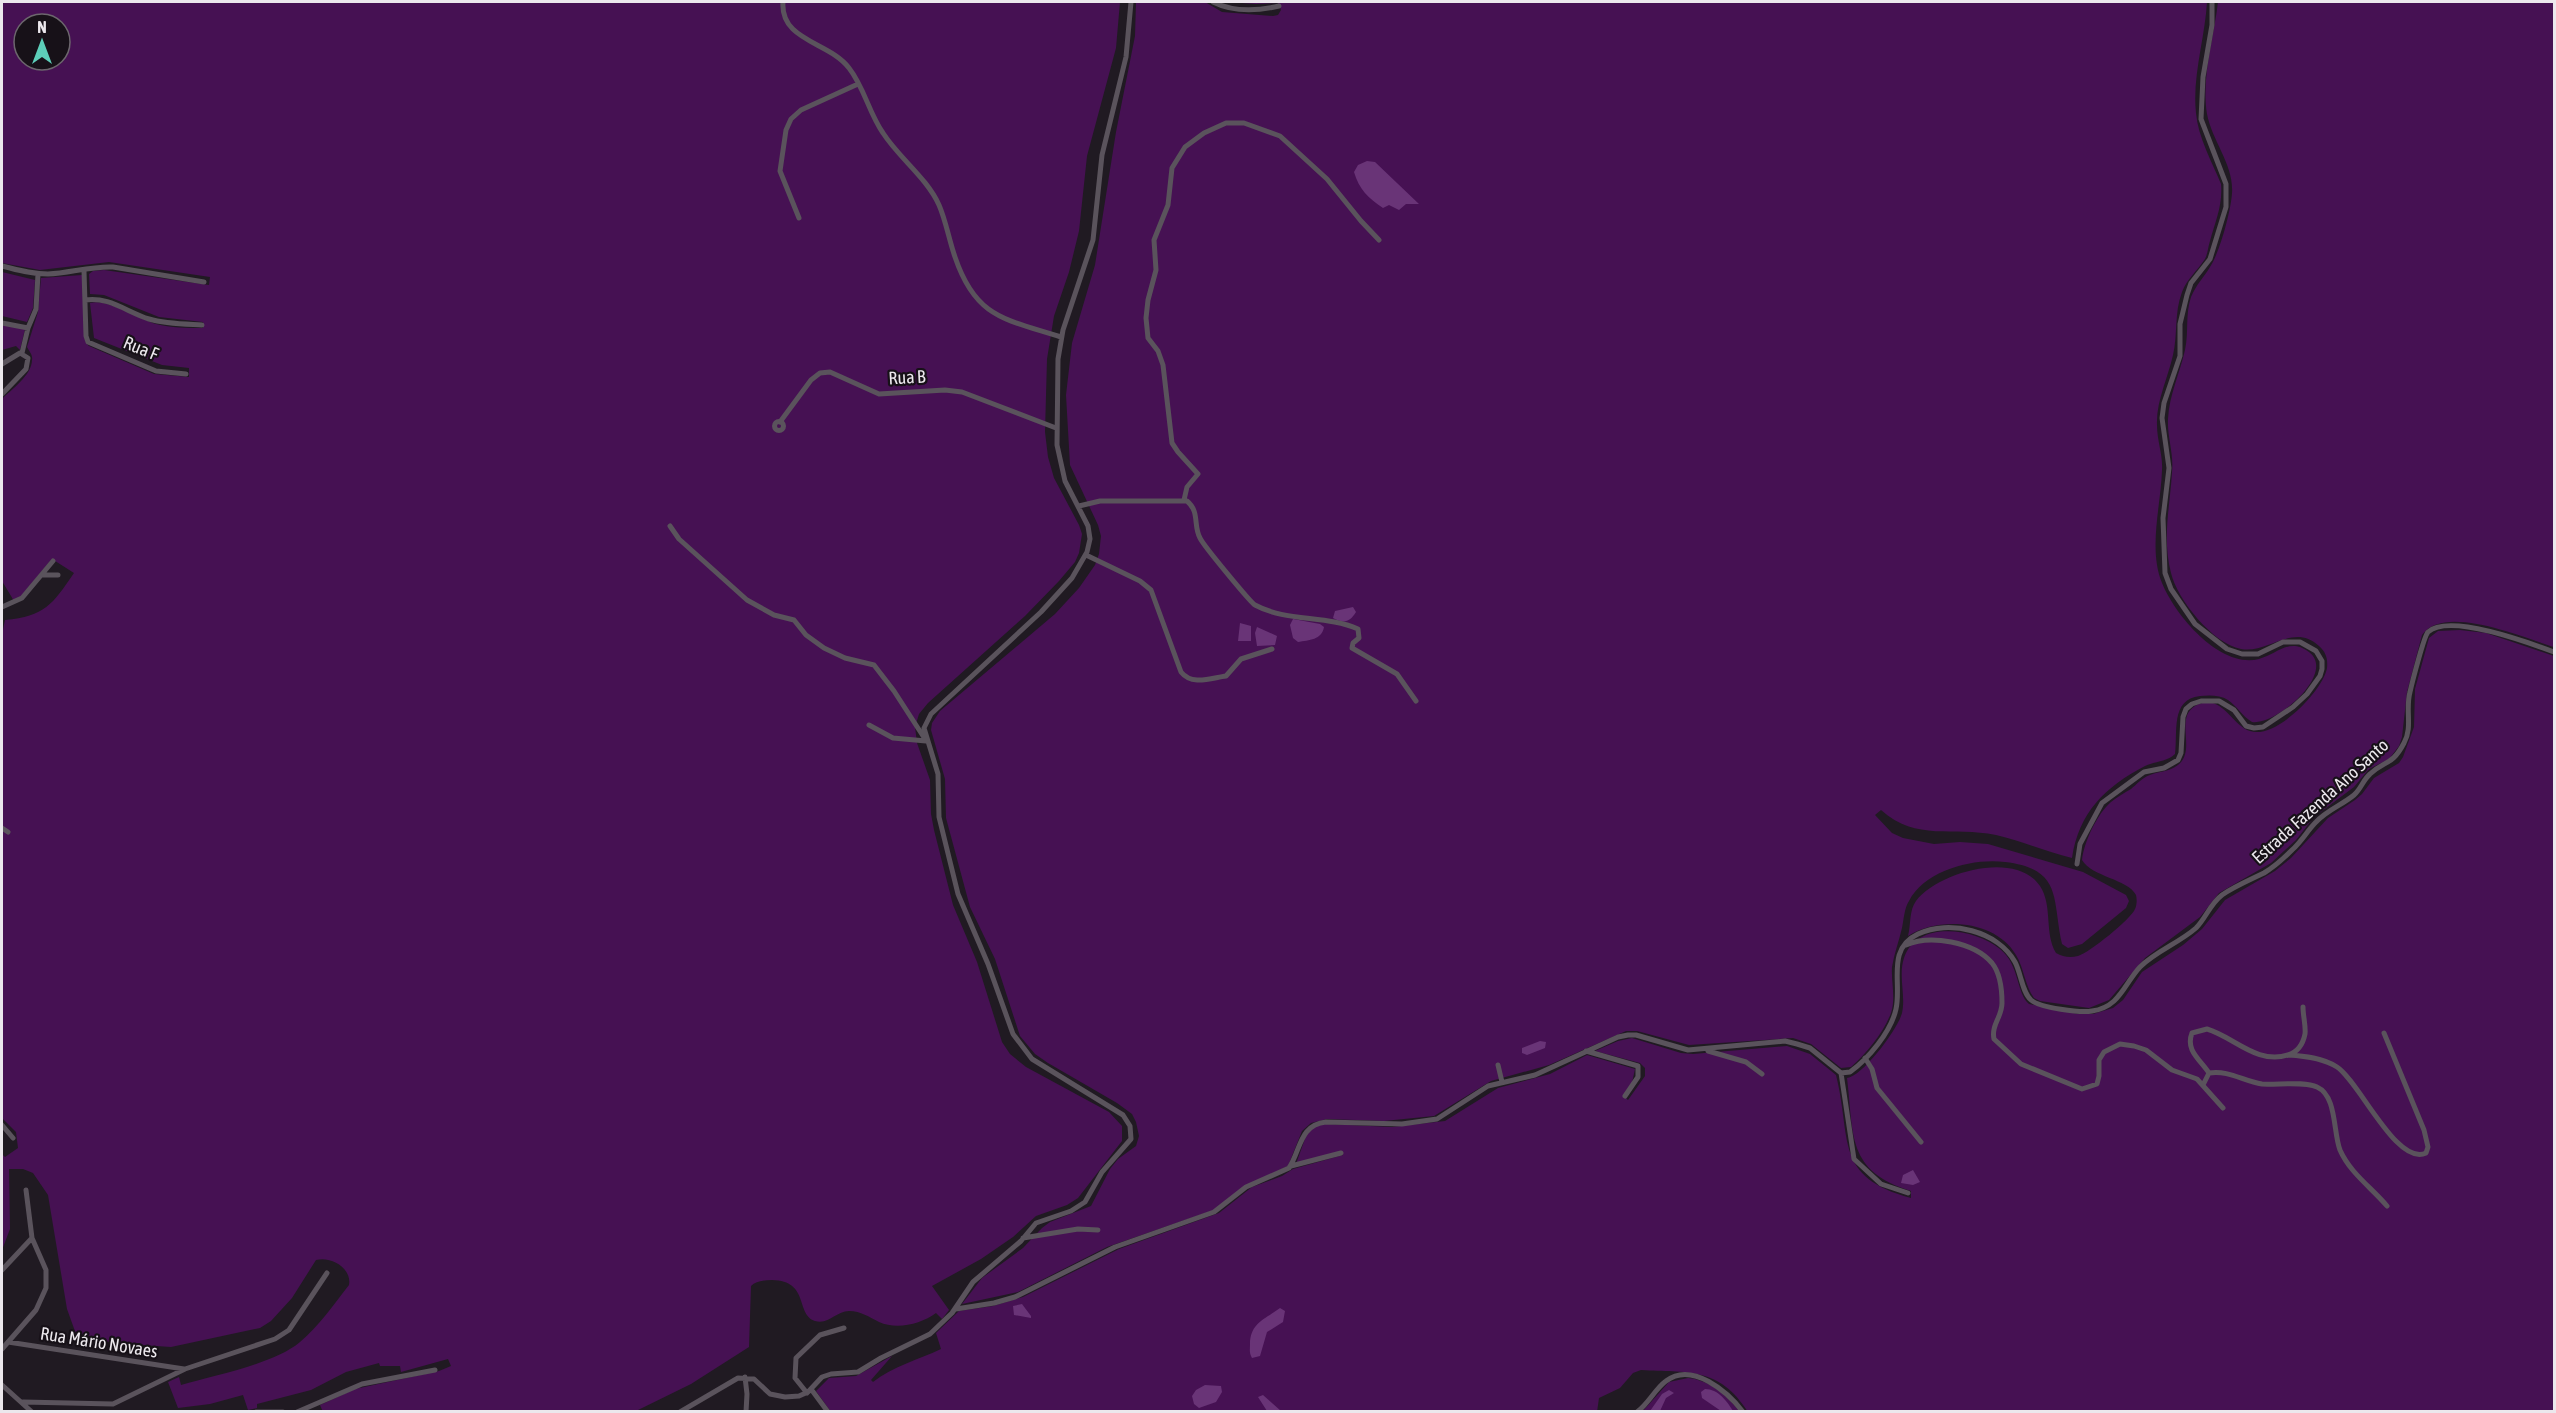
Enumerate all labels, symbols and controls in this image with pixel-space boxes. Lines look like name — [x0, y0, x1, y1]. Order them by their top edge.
north arrow — [12, 12, 72, 72]
text: N — [37, 18, 47, 36]
street label: Rua F — [120, 332, 162, 365]
street label: Rua B — [888, 366, 927, 388]
street label: Estrada Fazenda Ano Santo — [2247, 734, 2393, 868]
street label: Rua Mário Novaes — [39, 1322, 159, 1362]

